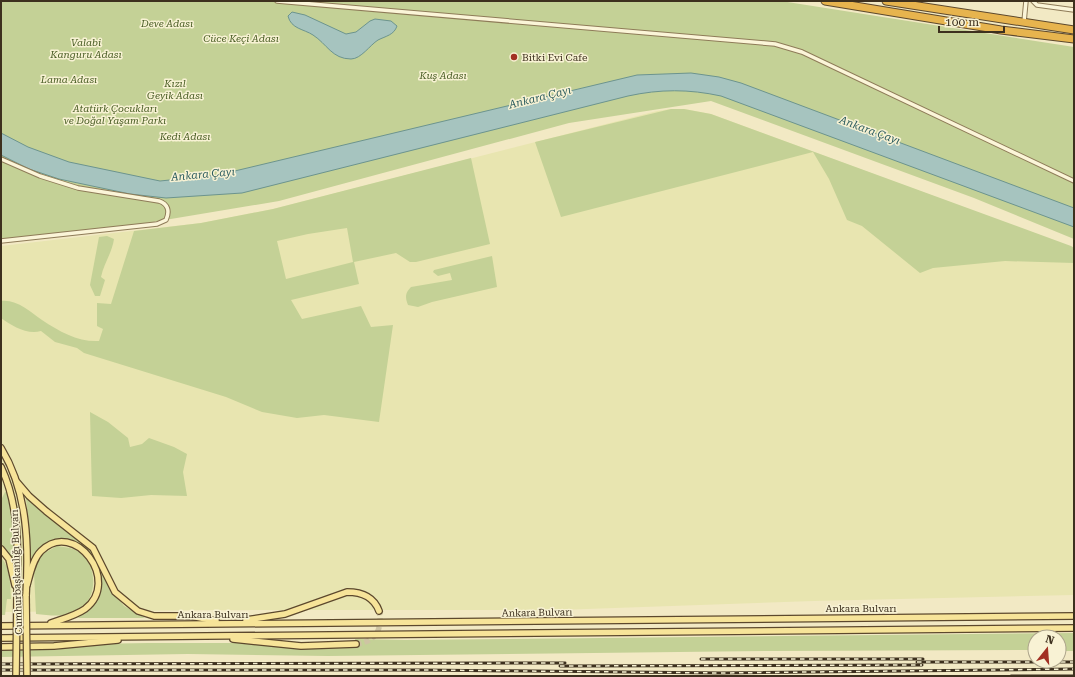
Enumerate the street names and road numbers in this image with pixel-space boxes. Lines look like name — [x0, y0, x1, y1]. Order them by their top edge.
street label: Cumhurbaşkanlığı Bulvarı — [9, 509, 24, 635]
street label: Ankara Bulvarı — [826, 603, 896, 614]
street label: Ankara Bulvarı — [501, 606, 573, 619]
street label: Ankara Bulvarı — [178, 609, 248, 620]

